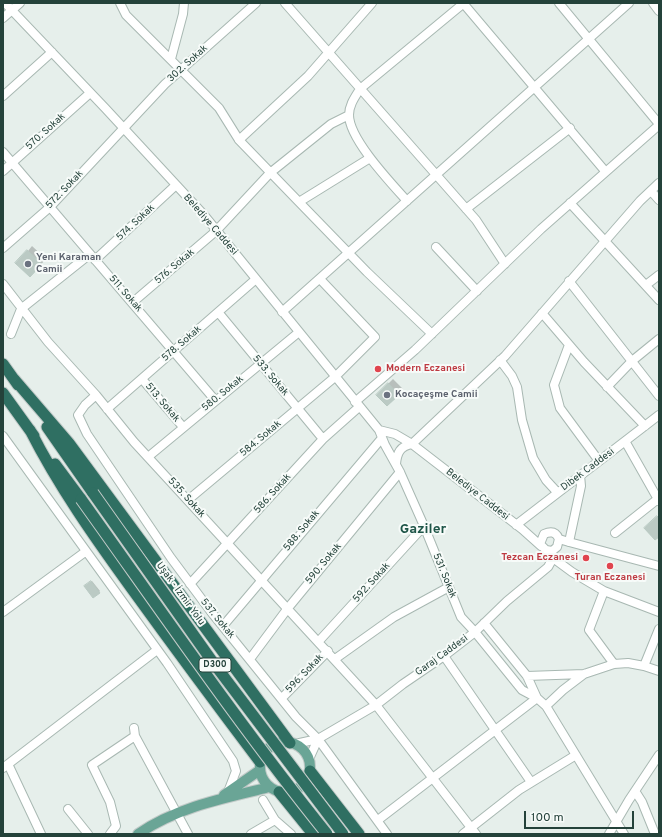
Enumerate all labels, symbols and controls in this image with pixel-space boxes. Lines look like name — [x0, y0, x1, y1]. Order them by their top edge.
street label: 302. Sokak — [165, 43, 211, 85]
street label: 570. Sokak — [24, 111, 68, 153]
street label: 572. Sokak — [44, 168, 86, 212]
street label: Belediye Caddesi — [180, 192, 240, 258]
street label: 574. Sokak — [114, 202, 158, 244]
street label: 576. Sokak — [153, 247, 197, 287]
place label: Yeni Karaman Camii — [36, 252, 101, 276]
marker: Yeni Karaman Camii — [23, 259, 33, 269]
street label: 511. Sokak — [106, 273, 144, 315]
street label: 578. Sokak — [160, 323, 204, 365]
street label: 533. Sokak — [249, 353, 291, 399]
place label: Modern Eczanesi — [386, 363, 465, 375]
marker: Modern Eczanesi — [373, 364, 383, 374]
street label: 580. Sokak — [200, 374, 246, 414]
street label: 513. Sokak — [142, 381, 182, 425]
place label: Kocaçeşme Camii — [395, 389, 477, 401]
marker: Kocaçeşme Camii — [382, 390, 392, 400]
street label: 584. Sokak — [238, 418, 284, 460]
street label: Dibek Caddesi — [559, 446, 617, 494]
street label: Belediye Caddesi — [443, 467, 511, 523]
street label: 586. Sokak — [252, 471, 294, 517]
street label: 535. Sokak — [165, 475, 207, 521]
street label: 588. Sokak — [281, 508, 323, 554]
district label: Gaziler — [400, 522, 446, 538]
street label: 590. Sokak — [303, 541, 345, 587]
street label: 531. Sokak — [430, 552, 458, 600]
place label: Tezcan Eczanesi — [501, 552, 578, 564]
marker: Tezcan Eczanesi — [581, 553, 591, 563]
street label: Uşak - İzmir Yolu — [153, 560, 207, 628]
street label: 592. Sokak — [351, 560, 393, 606]
marker: Turan Eczanesi — [605, 561, 615, 571]
place label: Turan Eczanesi — [575, 572, 645, 584]
street label: 537. Sokak — [197, 597, 237, 641]
street label: Garaj Caddesi — [413, 633, 471, 679]
street label: 596. Sokak — [283, 652, 327, 696]
road number: D300 — [199, 658, 231, 672]
scale bar — [526, 803, 636, 829]
text: 100 m — [531, 810, 564, 826]

